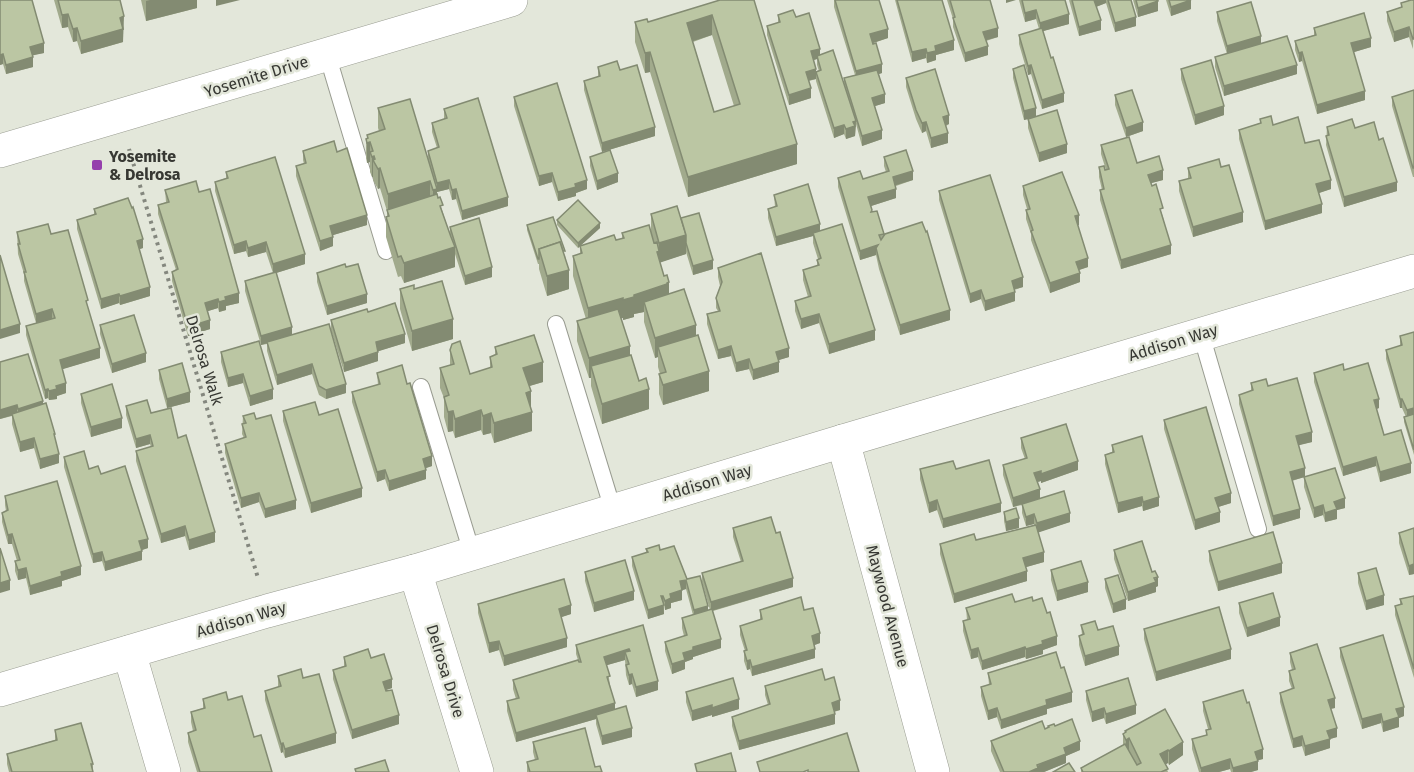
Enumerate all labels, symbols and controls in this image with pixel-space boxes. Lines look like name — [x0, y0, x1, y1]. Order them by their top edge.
street label: Yosemite Drive — [202, 52, 310, 101]
place label: Yosemite & Delrosa — [108, 147, 181, 184]
marker: Yosemite & Delrosa — [90, 158, 104, 172]
street label: Delrosa Walk — [182, 313, 227, 408]
street label: Addison Way — [1126, 320, 1220, 365]
street label: Addison Way — [660, 460, 754, 505]
street label: Maywood Avenue — [862, 543, 913, 669]
street label: Addison Way — [194, 598, 288, 641]
street label: Delrosa Drive — [422, 622, 469, 720]

